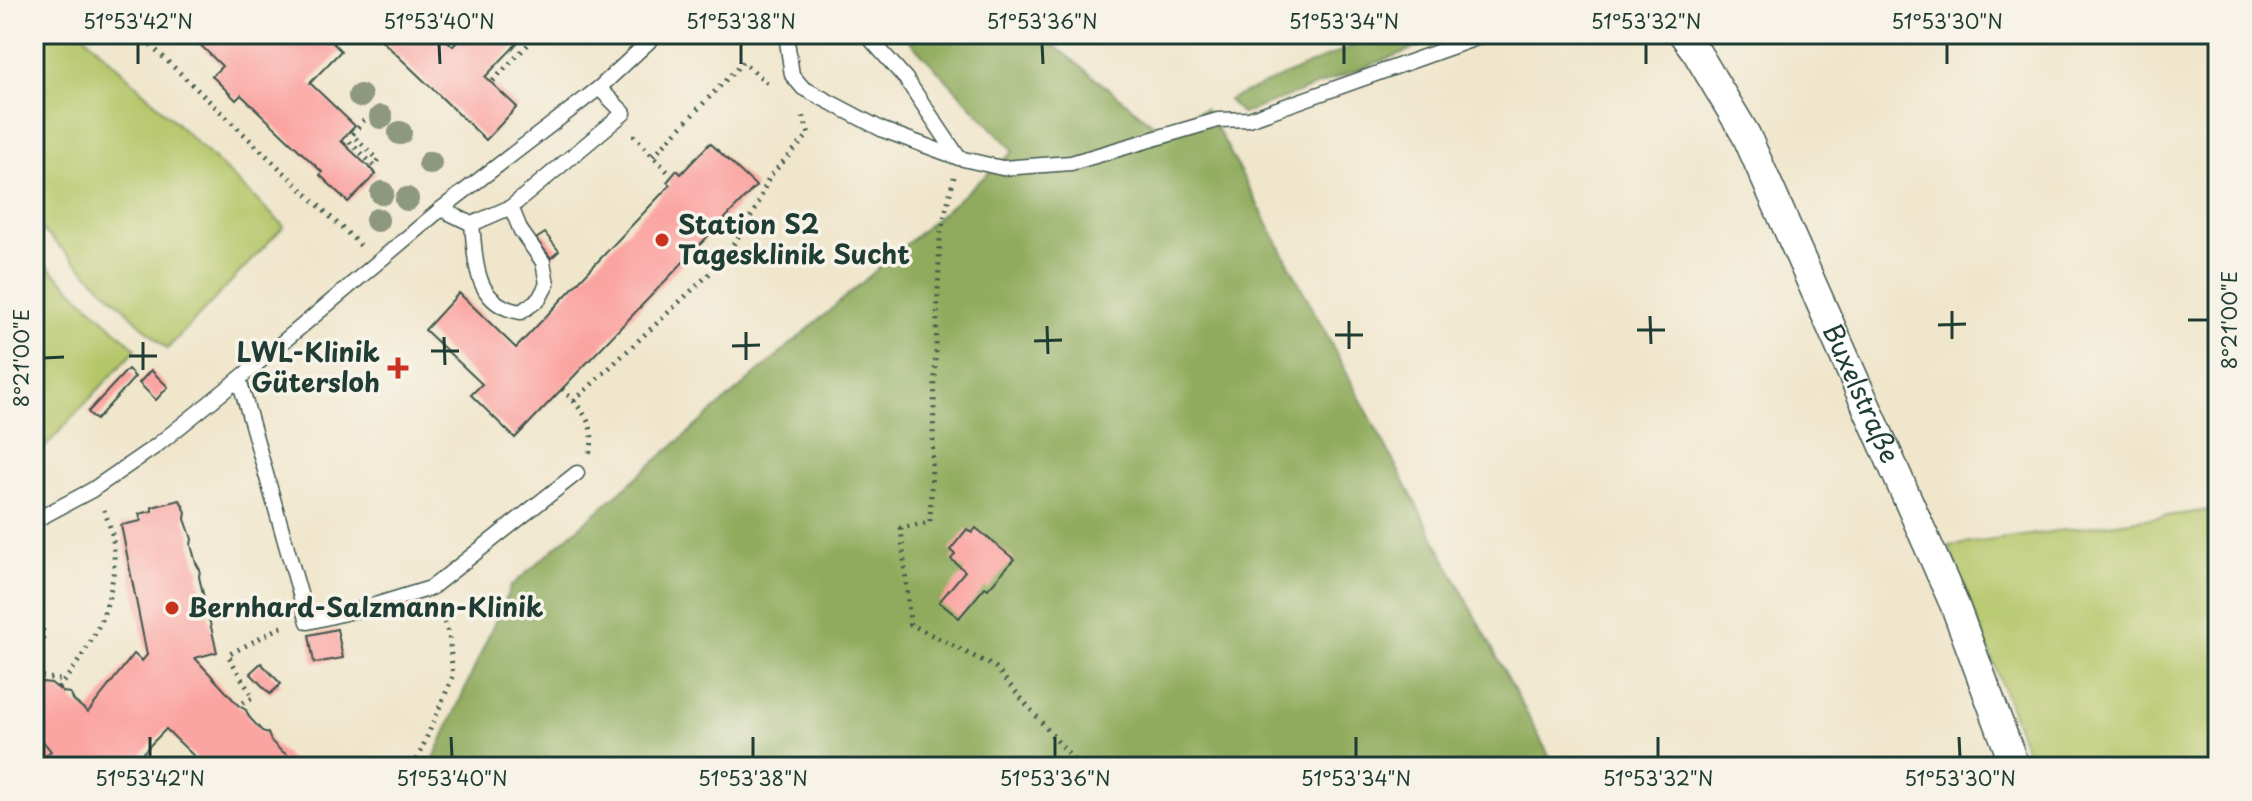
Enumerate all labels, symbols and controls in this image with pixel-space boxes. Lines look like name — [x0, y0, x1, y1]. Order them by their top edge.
text: 51°53'42"N — [83, 6, 193, 36]
text: 51°53'40"N — [383, 6, 495, 36]
text: 51°53'38"N — [686, 6, 796, 36]
text: 51°53'36"N — [986, 6, 1098, 36]
text: 51°53'34"N — [1289, 6, 1399, 36]
text: 51°53'32"N — [1591, 6, 1701, 36]
text: 51°53'30"N — [1891, 6, 2003, 36]
place label: Station S2 Tagesklinik Sucht — [678, 204, 910, 273]
marker: Station S2 Tagesklinik Sucht — [653, 231, 671, 249]
text: 8°21'00"E — [2214, 271, 2244, 369]
text: 8°21'00"E — [6, 309, 36, 407]
street label: Buxelstraße — [1814, 317, 1910, 469]
place label: LWL-Klinik Gütersloh — [237, 332, 380, 401]
marker: LWL-Klinik Gütersloh — [387, 357, 409, 379]
place label: Bernhard-Salzmann-Klinik — [188, 587, 543, 626]
marker: Bernhard-Salzmann-Klinik — [163, 599, 181, 617]
text: 51°53'42"N — [95, 763, 205, 793]
text: 51°53'40"N — [396, 763, 508, 793]
text: 51°53'38"N — [698, 763, 808, 793]
text: 51°53'36"N — [999, 763, 1111, 793]
text: 51°53'34"N — [1301, 763, 1411, 793]
text: 51°53'32"N — [1603, 763, 1713, 793]
text: 51°53'30"N — [1904, 763, 2016, 793]

